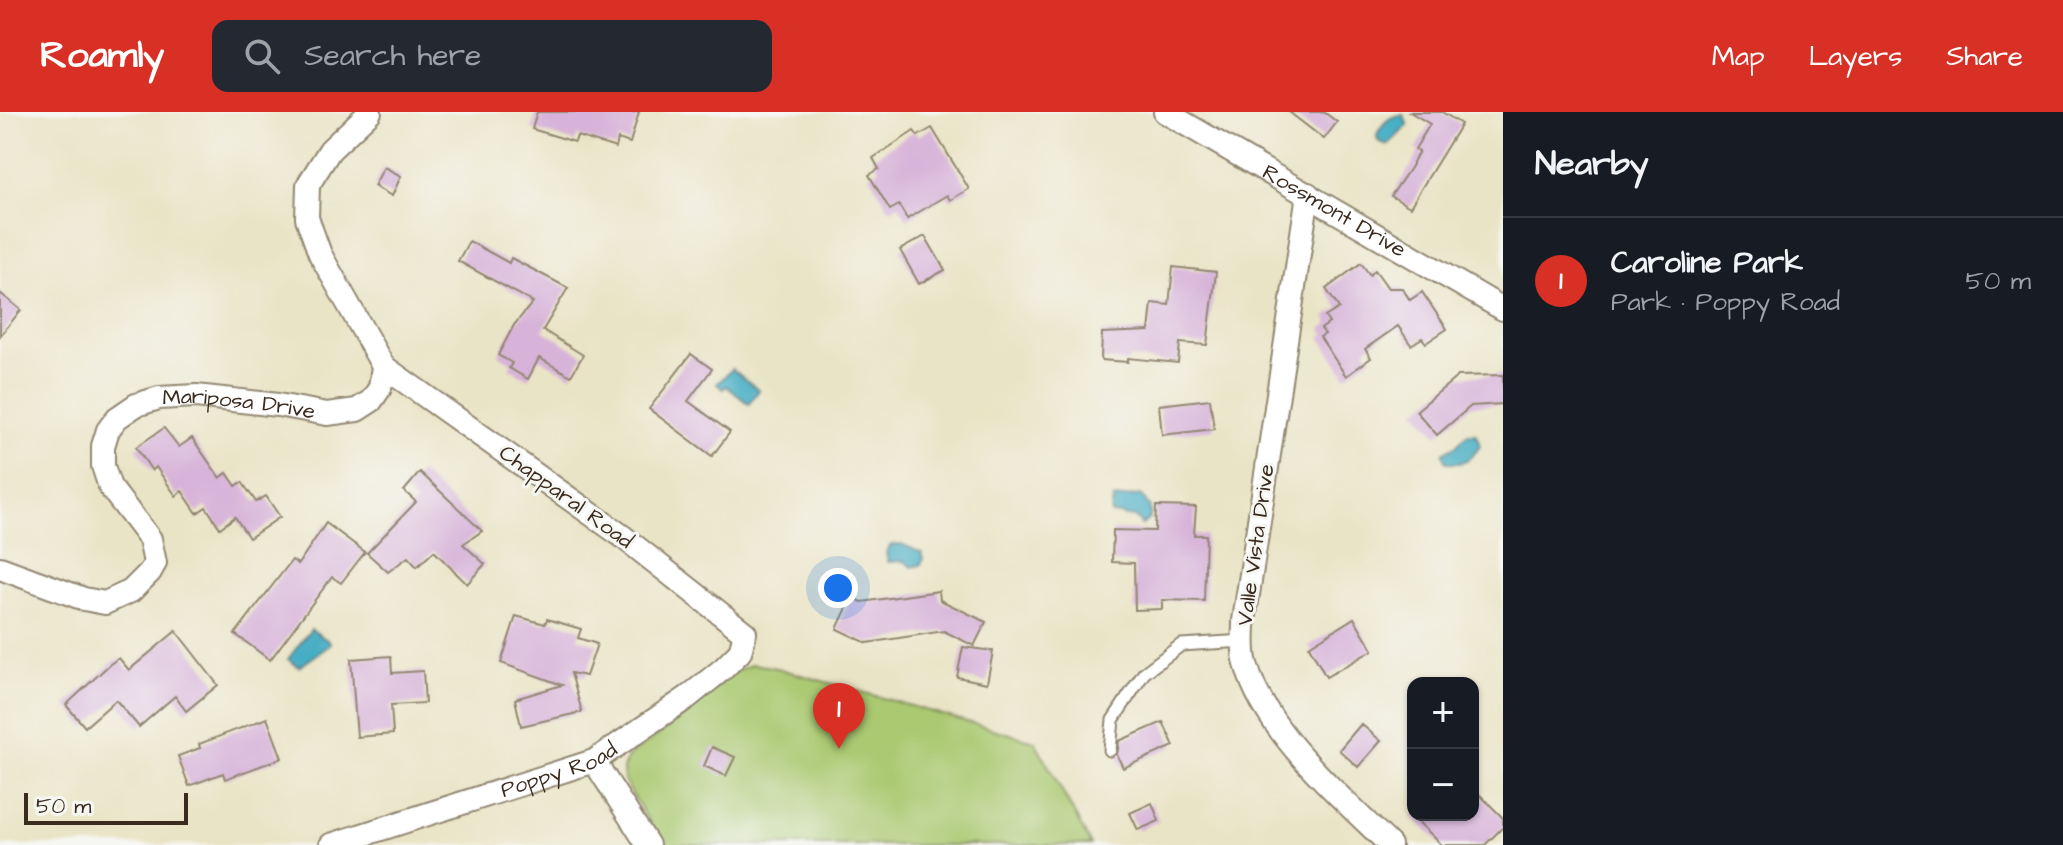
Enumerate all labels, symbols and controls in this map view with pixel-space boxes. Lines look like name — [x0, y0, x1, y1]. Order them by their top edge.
search box — [212, 20, 772, 92]
text: Roamly — [40, 30, 164, 82]
icon: search — [240, 34, 284, 78]
text: Search here — [304, 35, 481, 77]
text: Map — [1712, 37, 1765, 76]
text: Layers — [1809, 37, 1902, 76]
text: Share — [1946, 37, 2023, 76]
text: Nearby — [1535, 140, 1649, 188]
street label: Rossmont Drive — [1257, 157, 1412, 265]
text: Caroline Park — [1611, 242, 1803, 284]
text: 1 — [1559, 263, 1563, 299]
text: 50 m — [1966, 263, 2031, 299]
text: Park · Poppy Road — [1611, 284, 1840, 320]
street label: Mariposa Drive — [162, 380, 318, 427]
street label: Chapparal Road — [492, 438, 640, 556]
street label: Valle Vista Drive — [1229, 462, 1283, 628]
your location — [818, 568, 858, 608]
map controls — [1407, 677, 1479, 821]
button: + — [1407, 677, 1479, 749]
pin: 1 — [813, 683, 865, 749]
street label: Poppy Road — [497, 734, 623, 805]
button: − — [1407, 749, 1479, 821]
scale bar — [24, 789, 188, 825]
text: 50 m — [36, 791, 91, 822]

